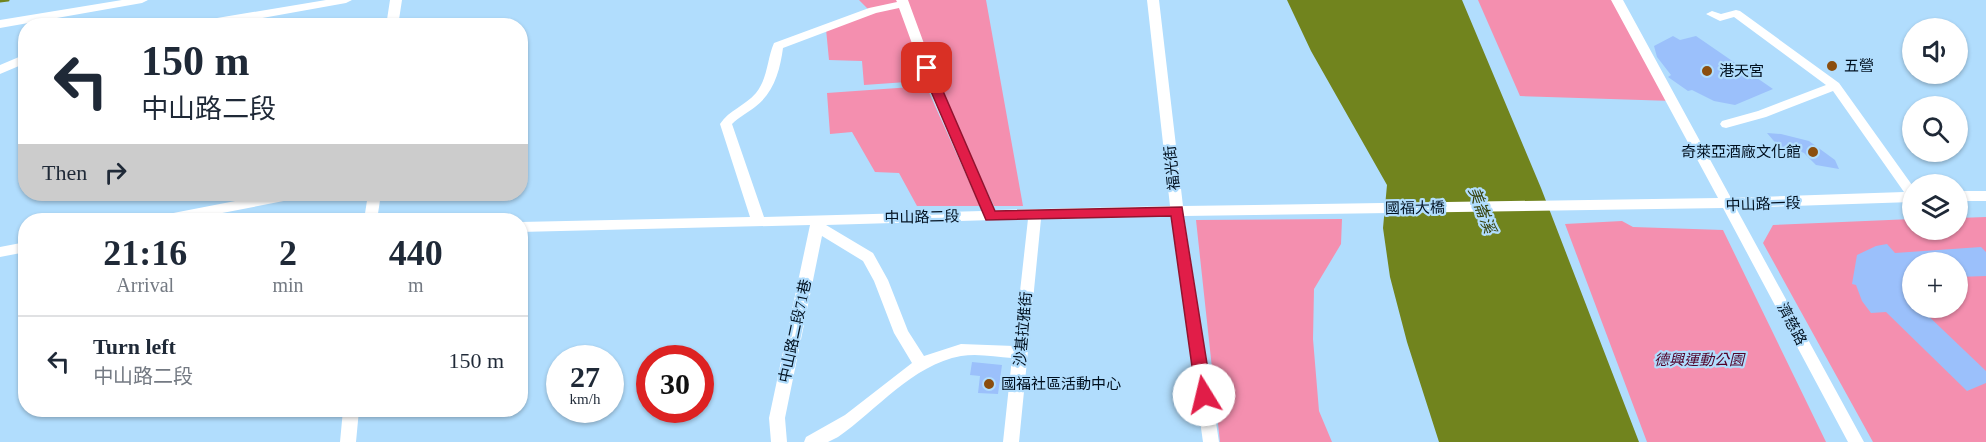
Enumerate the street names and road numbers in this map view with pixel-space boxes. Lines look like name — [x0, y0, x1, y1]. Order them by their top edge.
street label: 福光街 — [1162, 145, 1182, 191]
street label: 中山路一段 — [1725, 195, 1801, 213]
street label: 國福大橋 — [1385, 199, 1445, 217]
street label: 中山路二段 — [884, 208, 960, 226]
street label: 中山路二段71巷 — [776, 278, 814, 384]
street label: 沙基拉雅街 — [1011, 291, 1034, 367]
street label: 濟慈路 — [1774, 300, 1810, 348]

